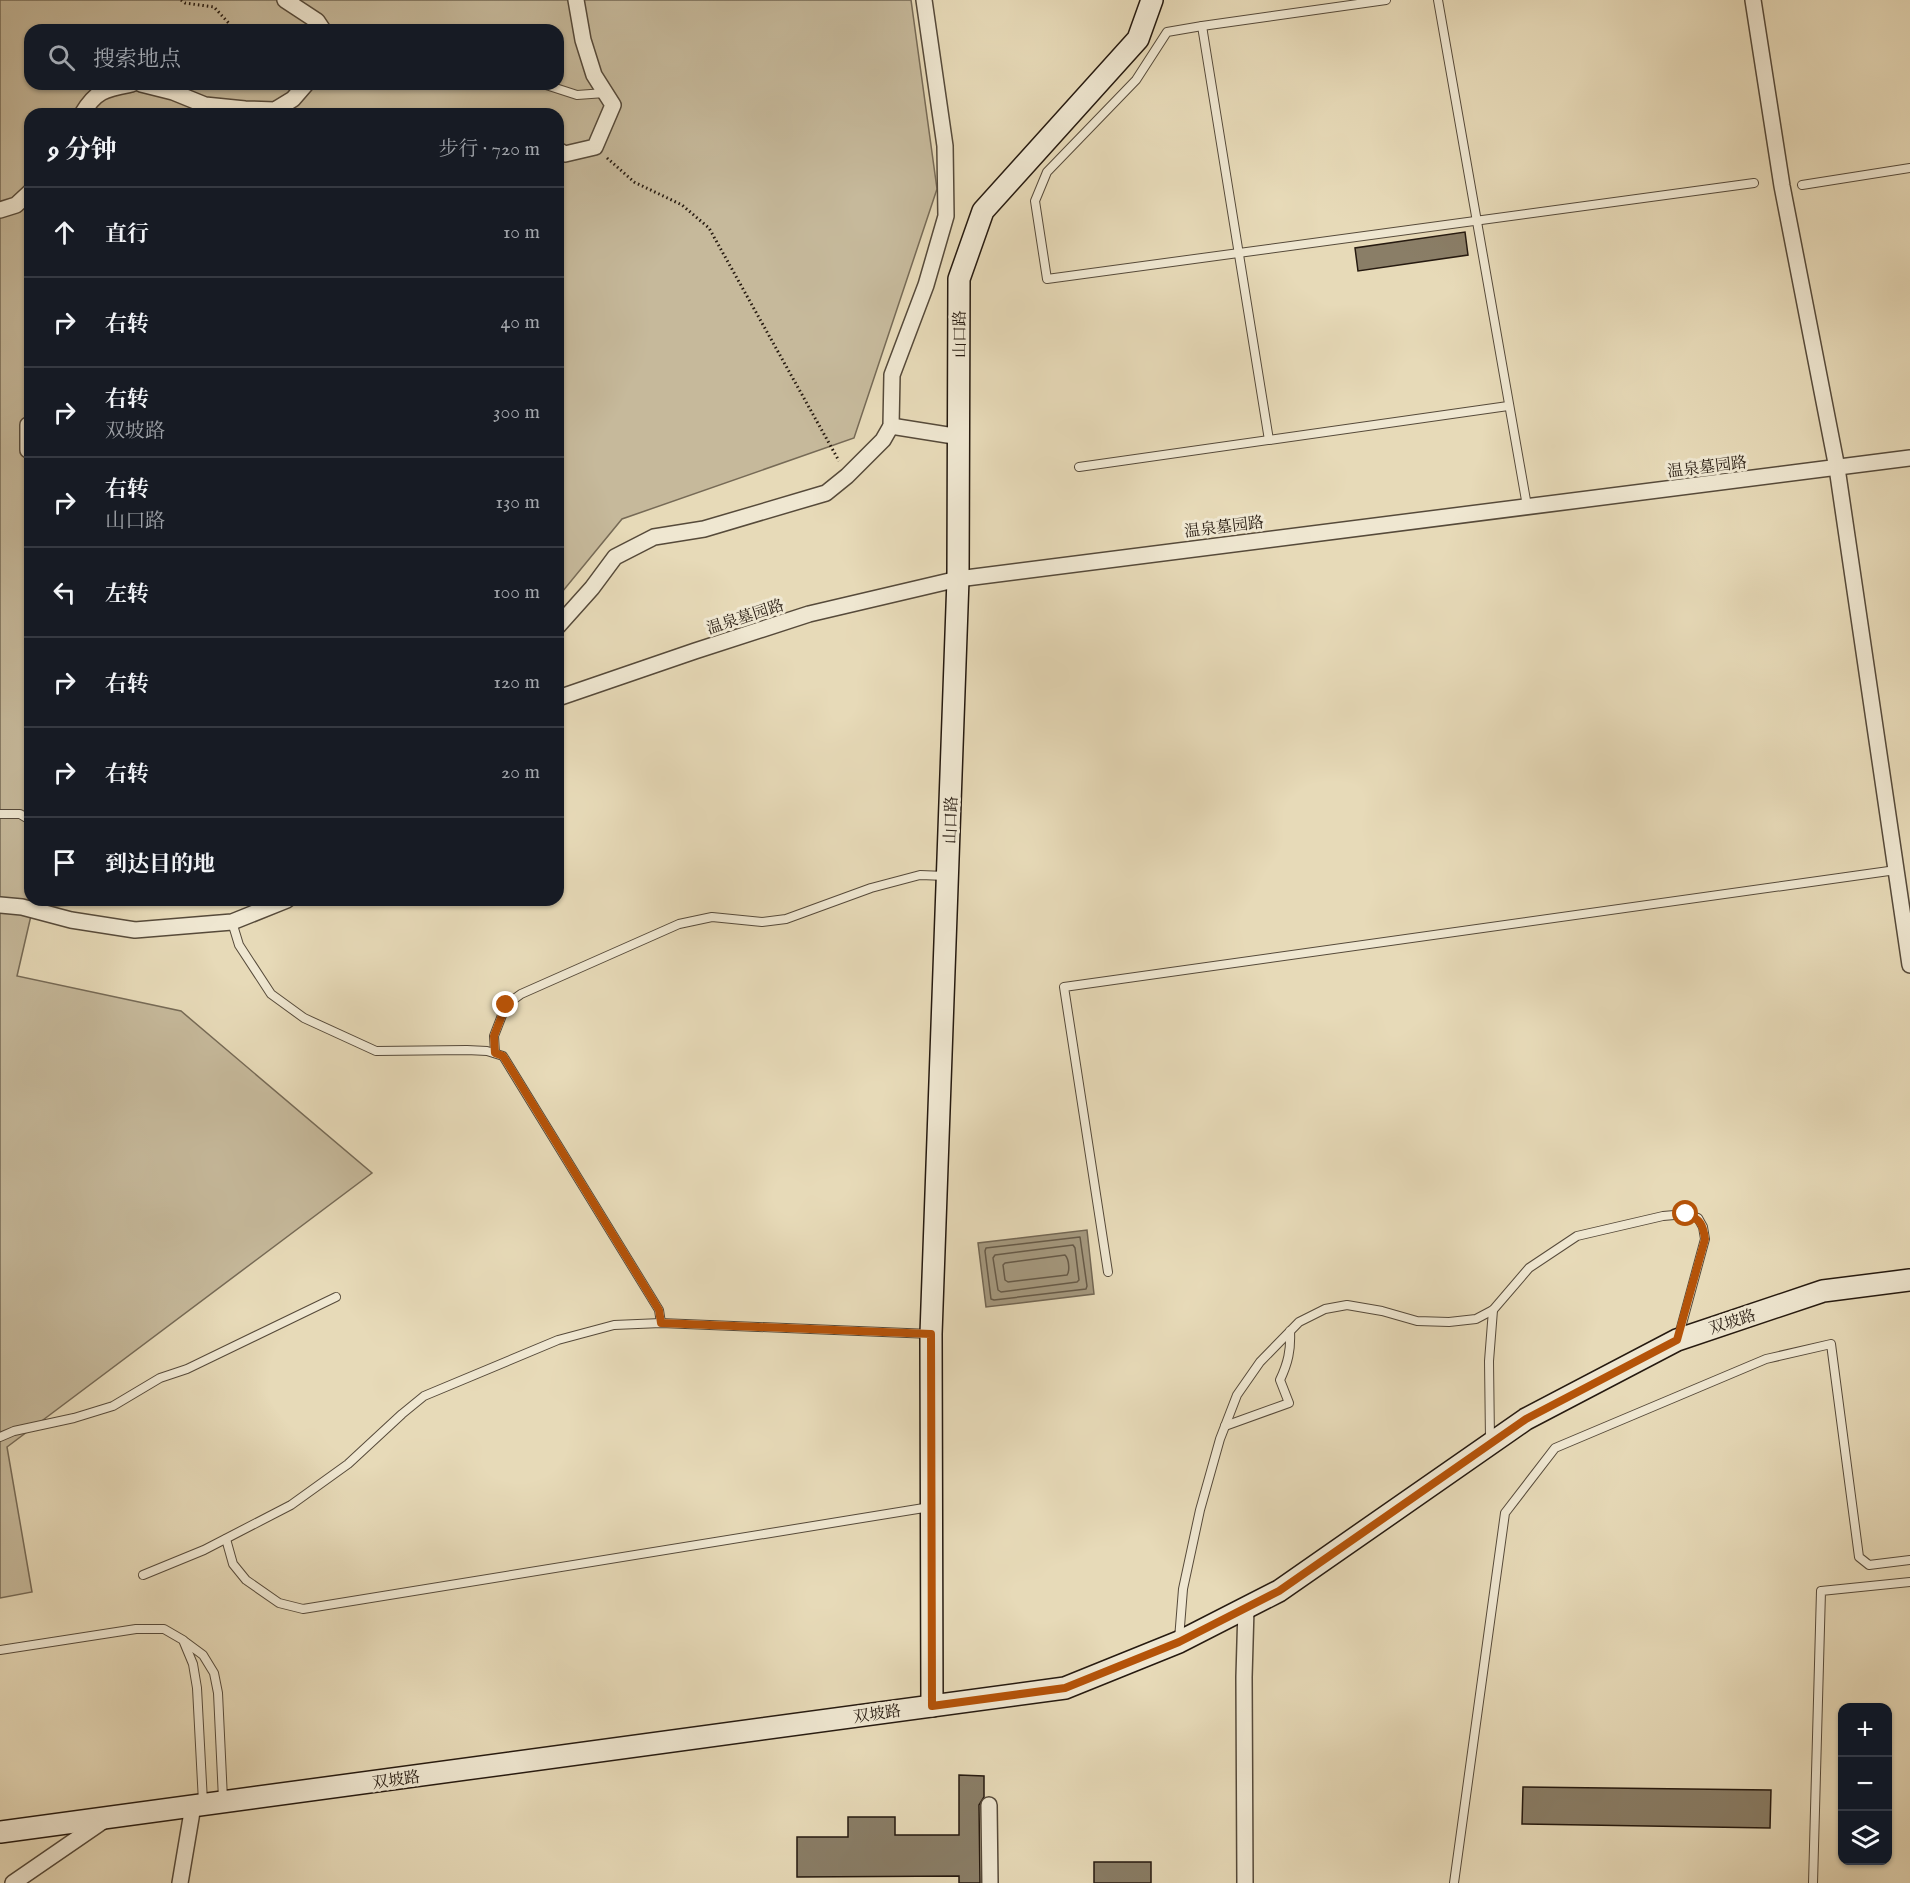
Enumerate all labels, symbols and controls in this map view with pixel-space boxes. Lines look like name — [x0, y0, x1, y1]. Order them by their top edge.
search box — [24, 24, 564, 90]
icon: search — [45, 41, 78, 74]
text: 搜索地点 — [93, 46, 181, 74]
text: 9 分钟 — [48, 134, 117, 167]
text: 步行 · 720 m — [438, 137, 540, 162]
icon: ahead — [48, 216, 81, 249]
text: 10 m — [503, 220, 540, 245]
text: 直行 — [105, 221, 149, 249]
icon: right — [48, 306, 81, 339]
text: 40 m — [501, 310, 540, 335]
street label: 山口路 — [951, 310, 971, 358]
text: 右转 — [105, 311, 149, 339]
text: 右转 — [105, 386, 149, 414]
icon: right — [48, 396, 81, 429]
text: 300 m — [493, 400, 540, 425]
text: 双坡路 — [105, 419, 165, 444]
street label: 温泉墓园路 — [1666, 453, 1748, 483]
text: 右转 — [105, 476, 149, 504]
icon: right — [48, 486, 81, 519]
text: 130 m — [495, 490, 540, 515]
text: 山口路 — [105, 509, 165, 534]
street label: 温泉墓园路 — [1183, 513, 1265, 543]
icon: left — [48, 576, 81, 609]
text: 100 m — [493, 580, 540, 605]
text: 左转 — [105, 581, 149, 609]
street label: 温泉墓园路 — [704, 596, 787, 640]
icon: right — [48, 666, 81, 699]
text: 120 m — [494, 670, 540, 695]
text: 右转 — [105, 671, 149, 699]
icon: right — [48, 756, 81, 789]
text: 20 m — [501, 760, 540, 785]
text: 右转 — [105, 761, 149, 789]
street label: 山口路 — [941, 796, 963, 844]
icon: arrive — [48, 846, 81, 879]
text: 到达目的地 — [105, 851, 215, 879]
route end — [492, 991, 518, 1017]
route start — [1672, 1200, 1698, 1226]
street label: 双坡路 — [1707, 1306, 1759, 1340]
street label: 双坡路 — [852, 1702, 902, 1728]
map controls — [1838, 1703, 1892, 1865]
button: + — [1838, 1703, 1892, 1757]
button: − — [1838, 1757, 1892, 1811]
street label: 双坡路 — [371, 1768, 421, 1794]
button: layers — [1838, 1811, 1892, 1865]

